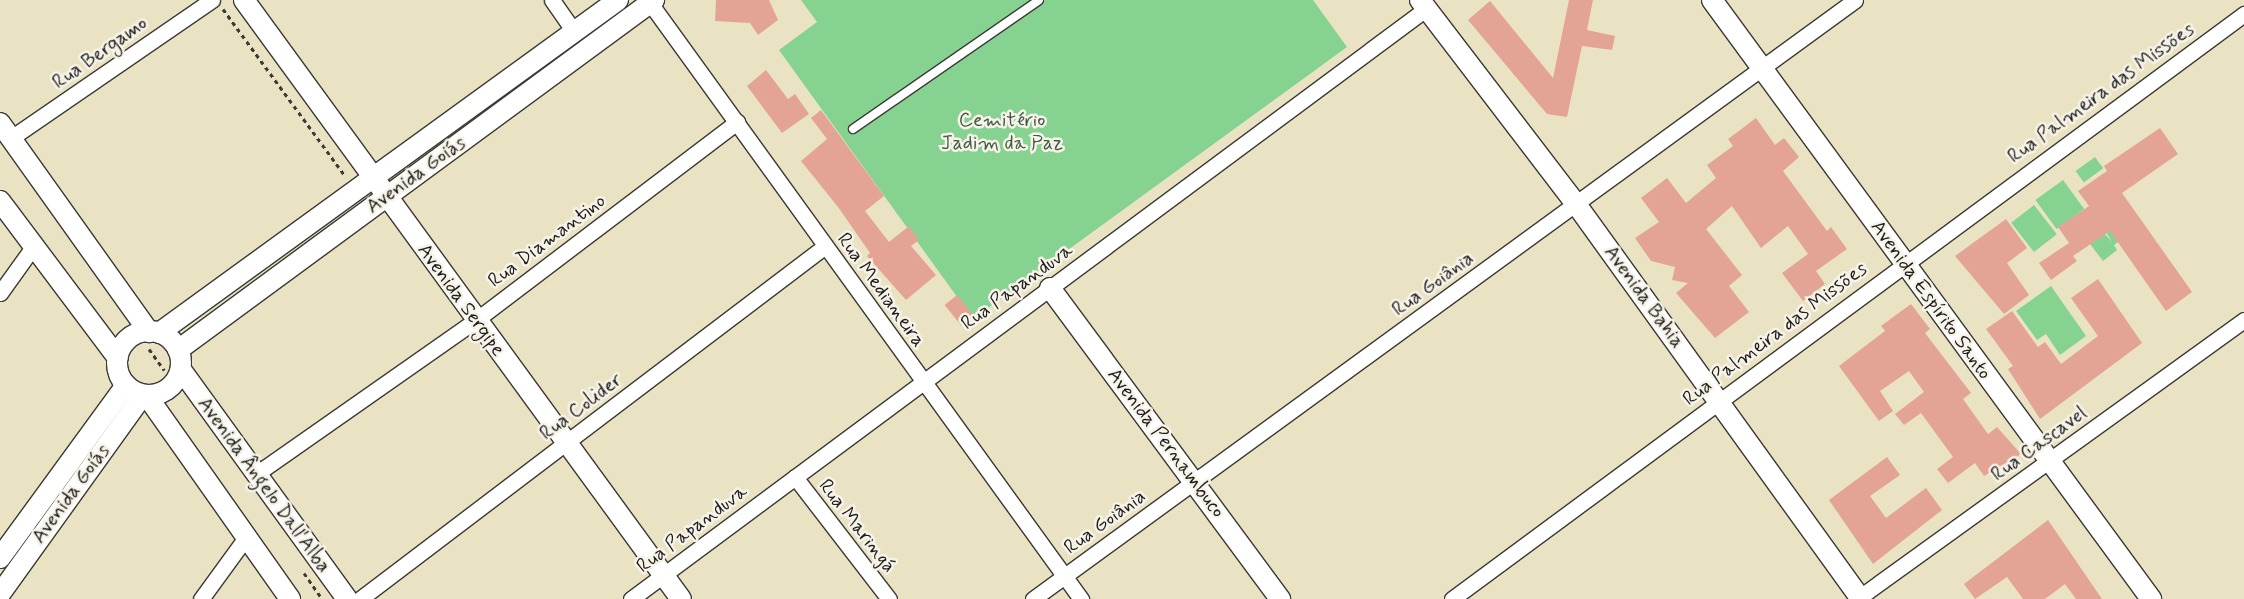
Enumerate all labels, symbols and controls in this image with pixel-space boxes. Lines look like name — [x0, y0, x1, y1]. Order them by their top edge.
street label: Rua Bergamo — [48, 12, 152, 94]
street label: Rua Palmeira das Missões — [2004, 18, 2198, 168]
park label: Cemitério Jadim da Paz — [942, 109, 1062, 156]
street label: Avenida Goiás — [362, 131, 470, 219]
street label: Rua Diamantino — [483, 189, 611, 293]
street label: Avenida Espírito Santo — [1866, 217, 1996, 383]
street label: Rua Medianeira — [831, 227, 931, 353]
street label: Avenida Sergipe — [412, 239, 510, 361]
street label: Rua Papanduva — [957, 239, 1077, 335]
street label: Avenida Bahia — [1598, 240, 1690, 354]
street label: Rua Goiânia — [1387, 246, 1479, 322]
street label: Rua Palmeira das Missões — [1679, 258, 1871, 410]
street label: Avenida Pernambuco — [1102, 364, 1230, 522]
street label: Rua Colider — [535, 368, 627, 446]
street label: Avenida Ângelo Dall'Alba — [193, 393, 335, 577]
street label: Rua Cascavel — [1987, 402, 2091, 486]
street label: Avenida Goiás — [27, 440, 115, 548]
street label: Rua Maringá — [814, 475, 900, 577]
street label: Rua Papanduva — [632, 480, 752, 578]
street label: Rua Goiânia — [1059, 484, 1151, 560]

